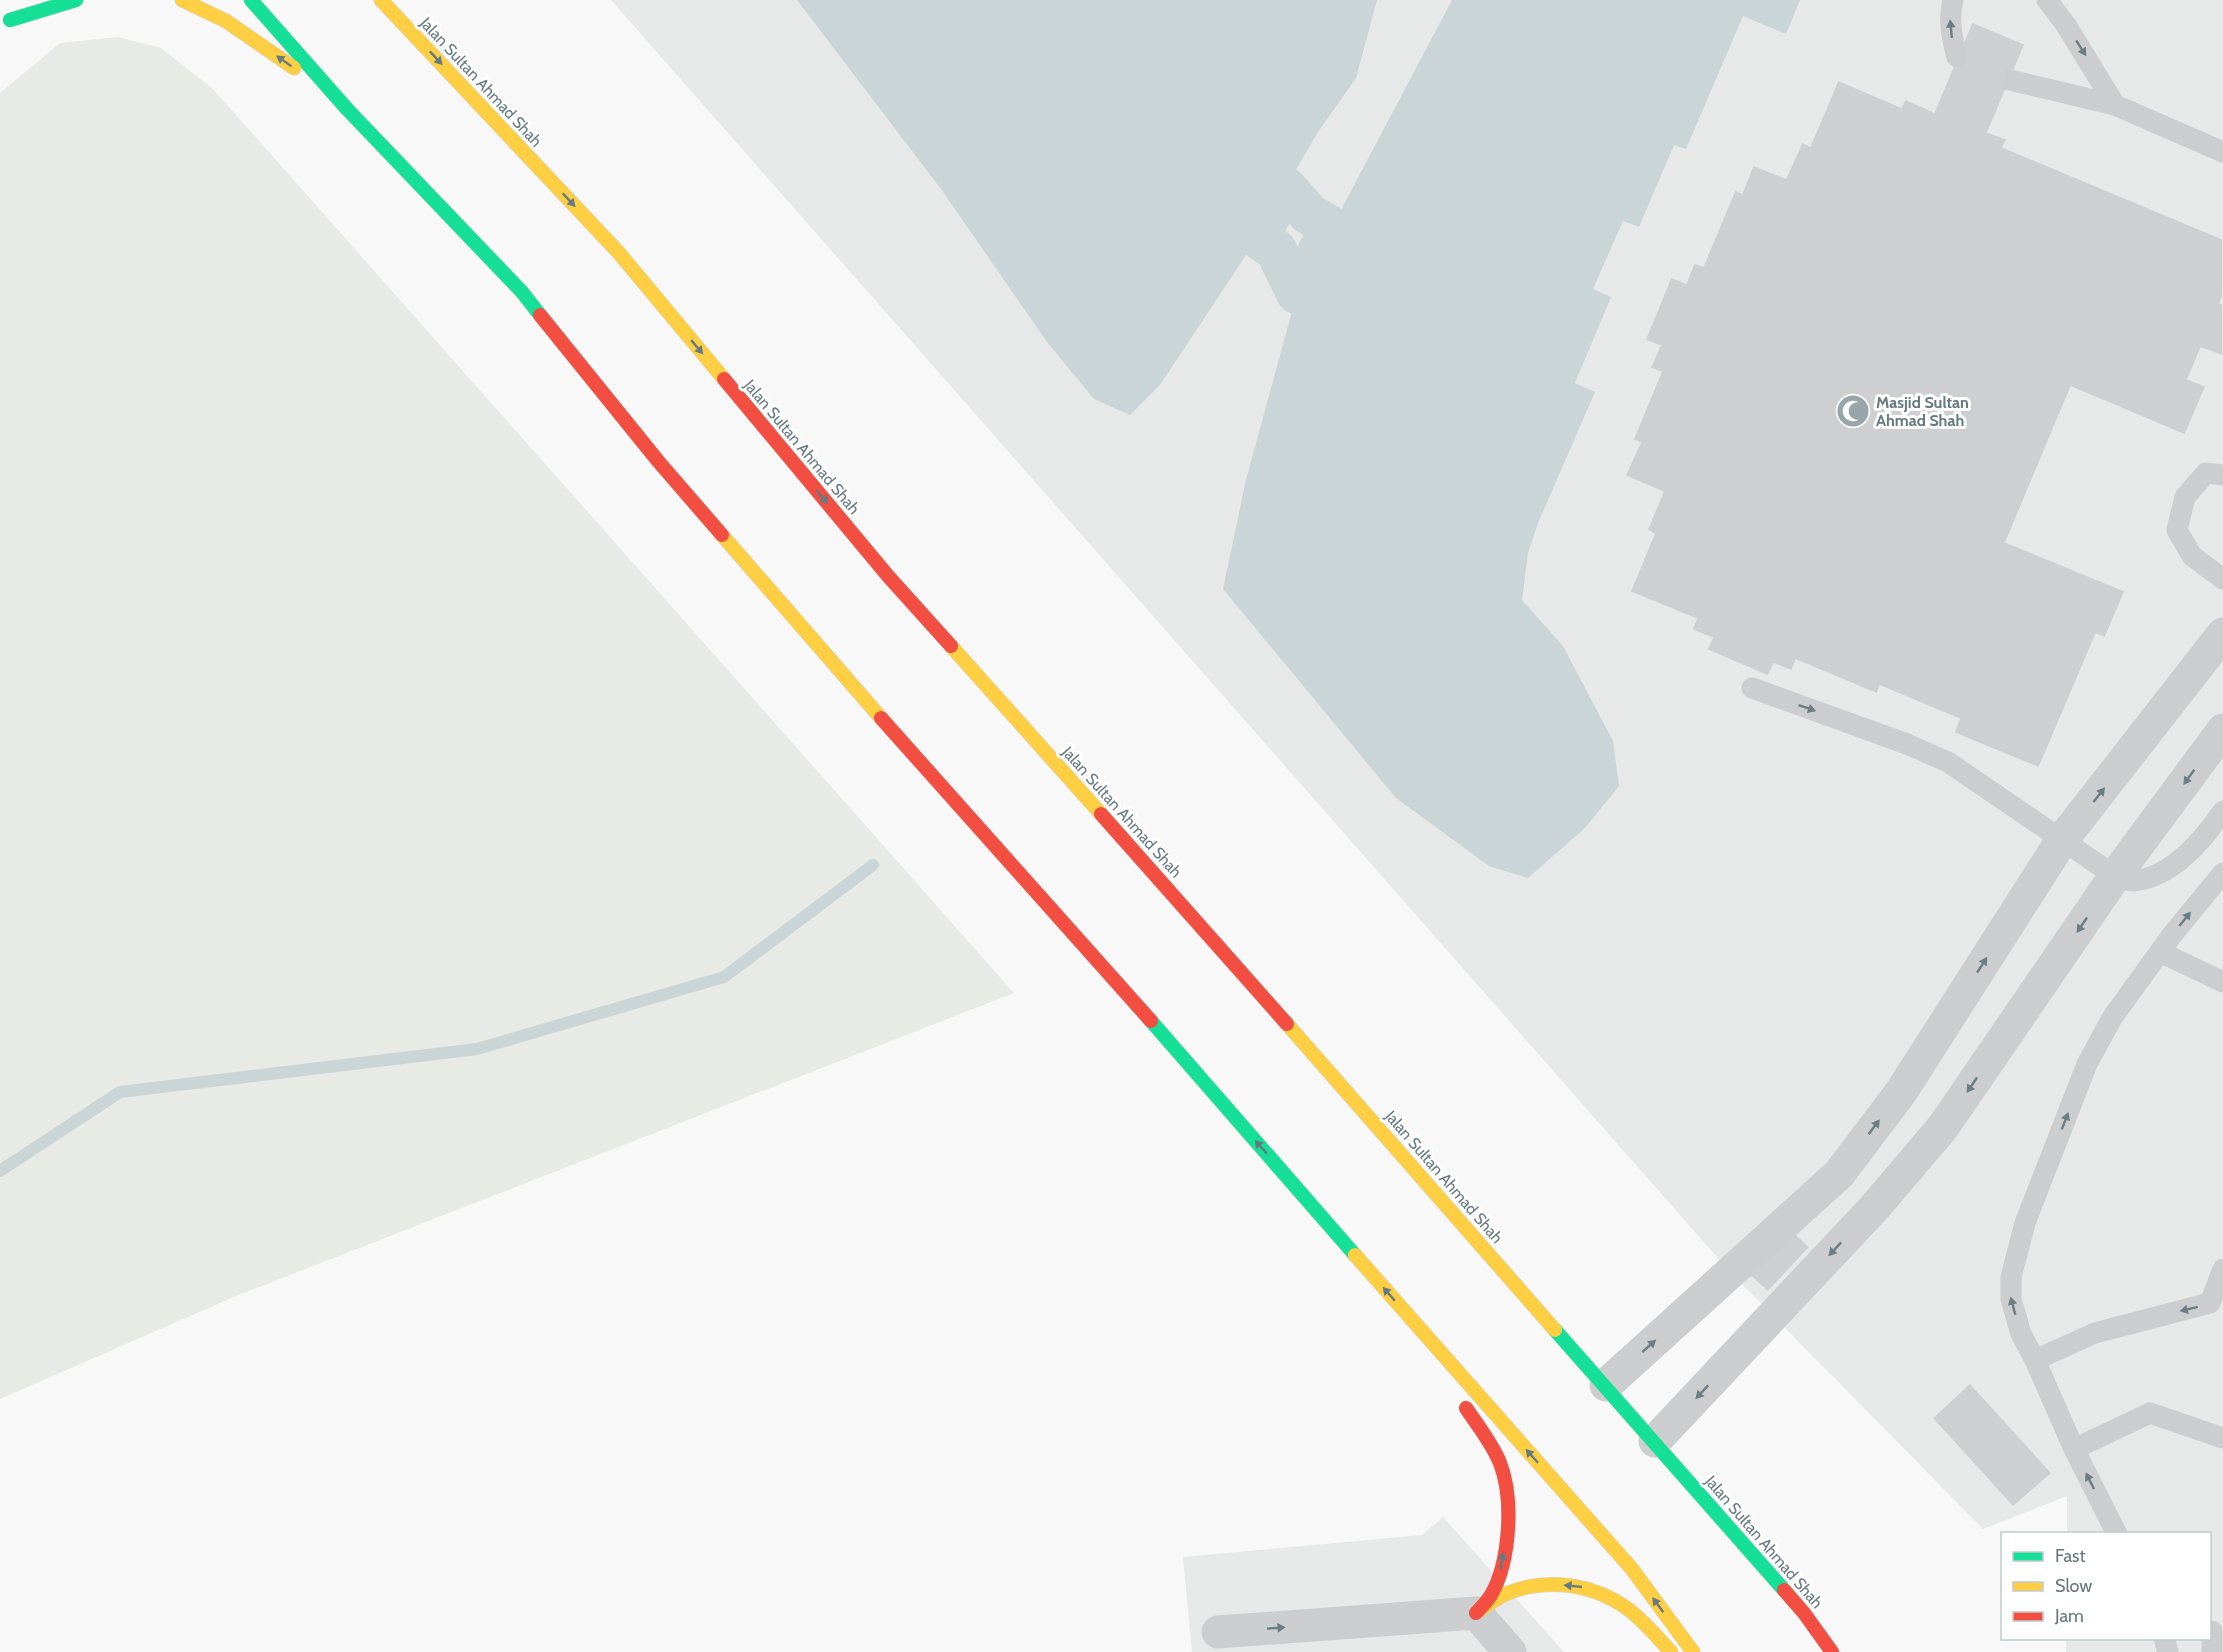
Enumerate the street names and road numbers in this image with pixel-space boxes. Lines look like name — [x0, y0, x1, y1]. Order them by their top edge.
street label: Jalan Sultan Ahmad Shah — [416, 13, 546, 150]
street label: Jalan Sultan Ahmad Shah — [740, 375, 864, 518]
street label: Jalan Sultan Ahmad Shah — [1058, 742, 1186, 881]
street label: Jalan Sultan Ahmad Shah — [1381, 1106, 1507, 1247]
street label: Jalan Sultan Ahmad Shah — [1701, 1471, 1827, 1612]

